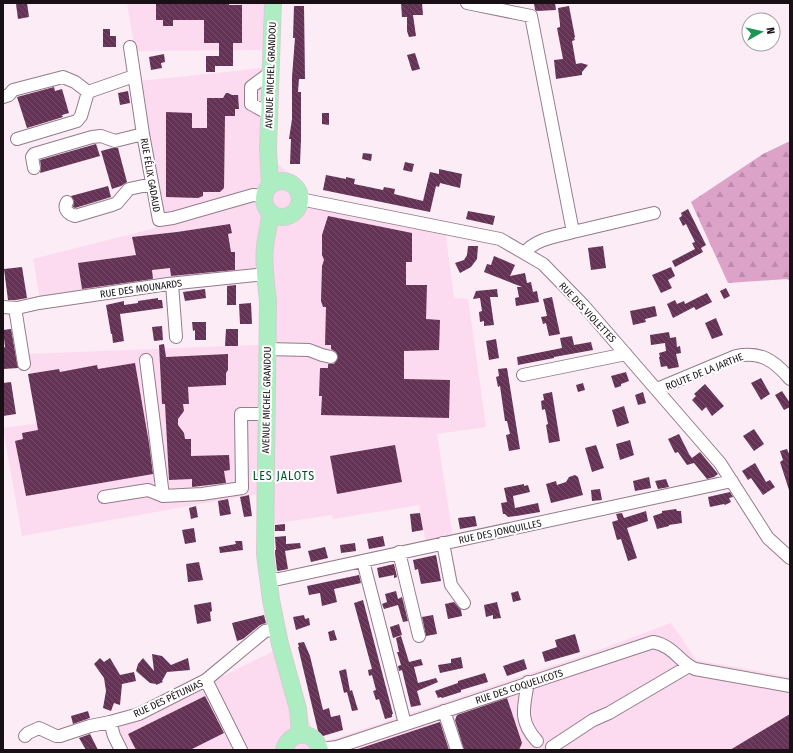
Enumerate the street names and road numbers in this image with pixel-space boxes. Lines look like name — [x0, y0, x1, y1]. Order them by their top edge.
street label: AVENUE MICHEL GRANDOU — [263, 21, 279, 129]
street label: RUE FÉLIX GADAUD — [138, 137, 164, 213]
street label: RUE DES MOUNARDS — [99, 277, 183, 301]
street label: RUE DES VIOLETTES — [556, 280, 618, 345]
street label: AVENUE MICHEL GRANDOU — [260, 346, 274, 453]
street label: ROUTE DE LA JARTHE — [664, 351, 745, 393]
street label: RUE DES JONQUILLES — [458, 517, 543, 547]
street label: RUE DES COQUELICOTS — [474, 667, 565, 707]
street label: RUE DES PÉTUNIAS — [131, 676, 205, 720]

